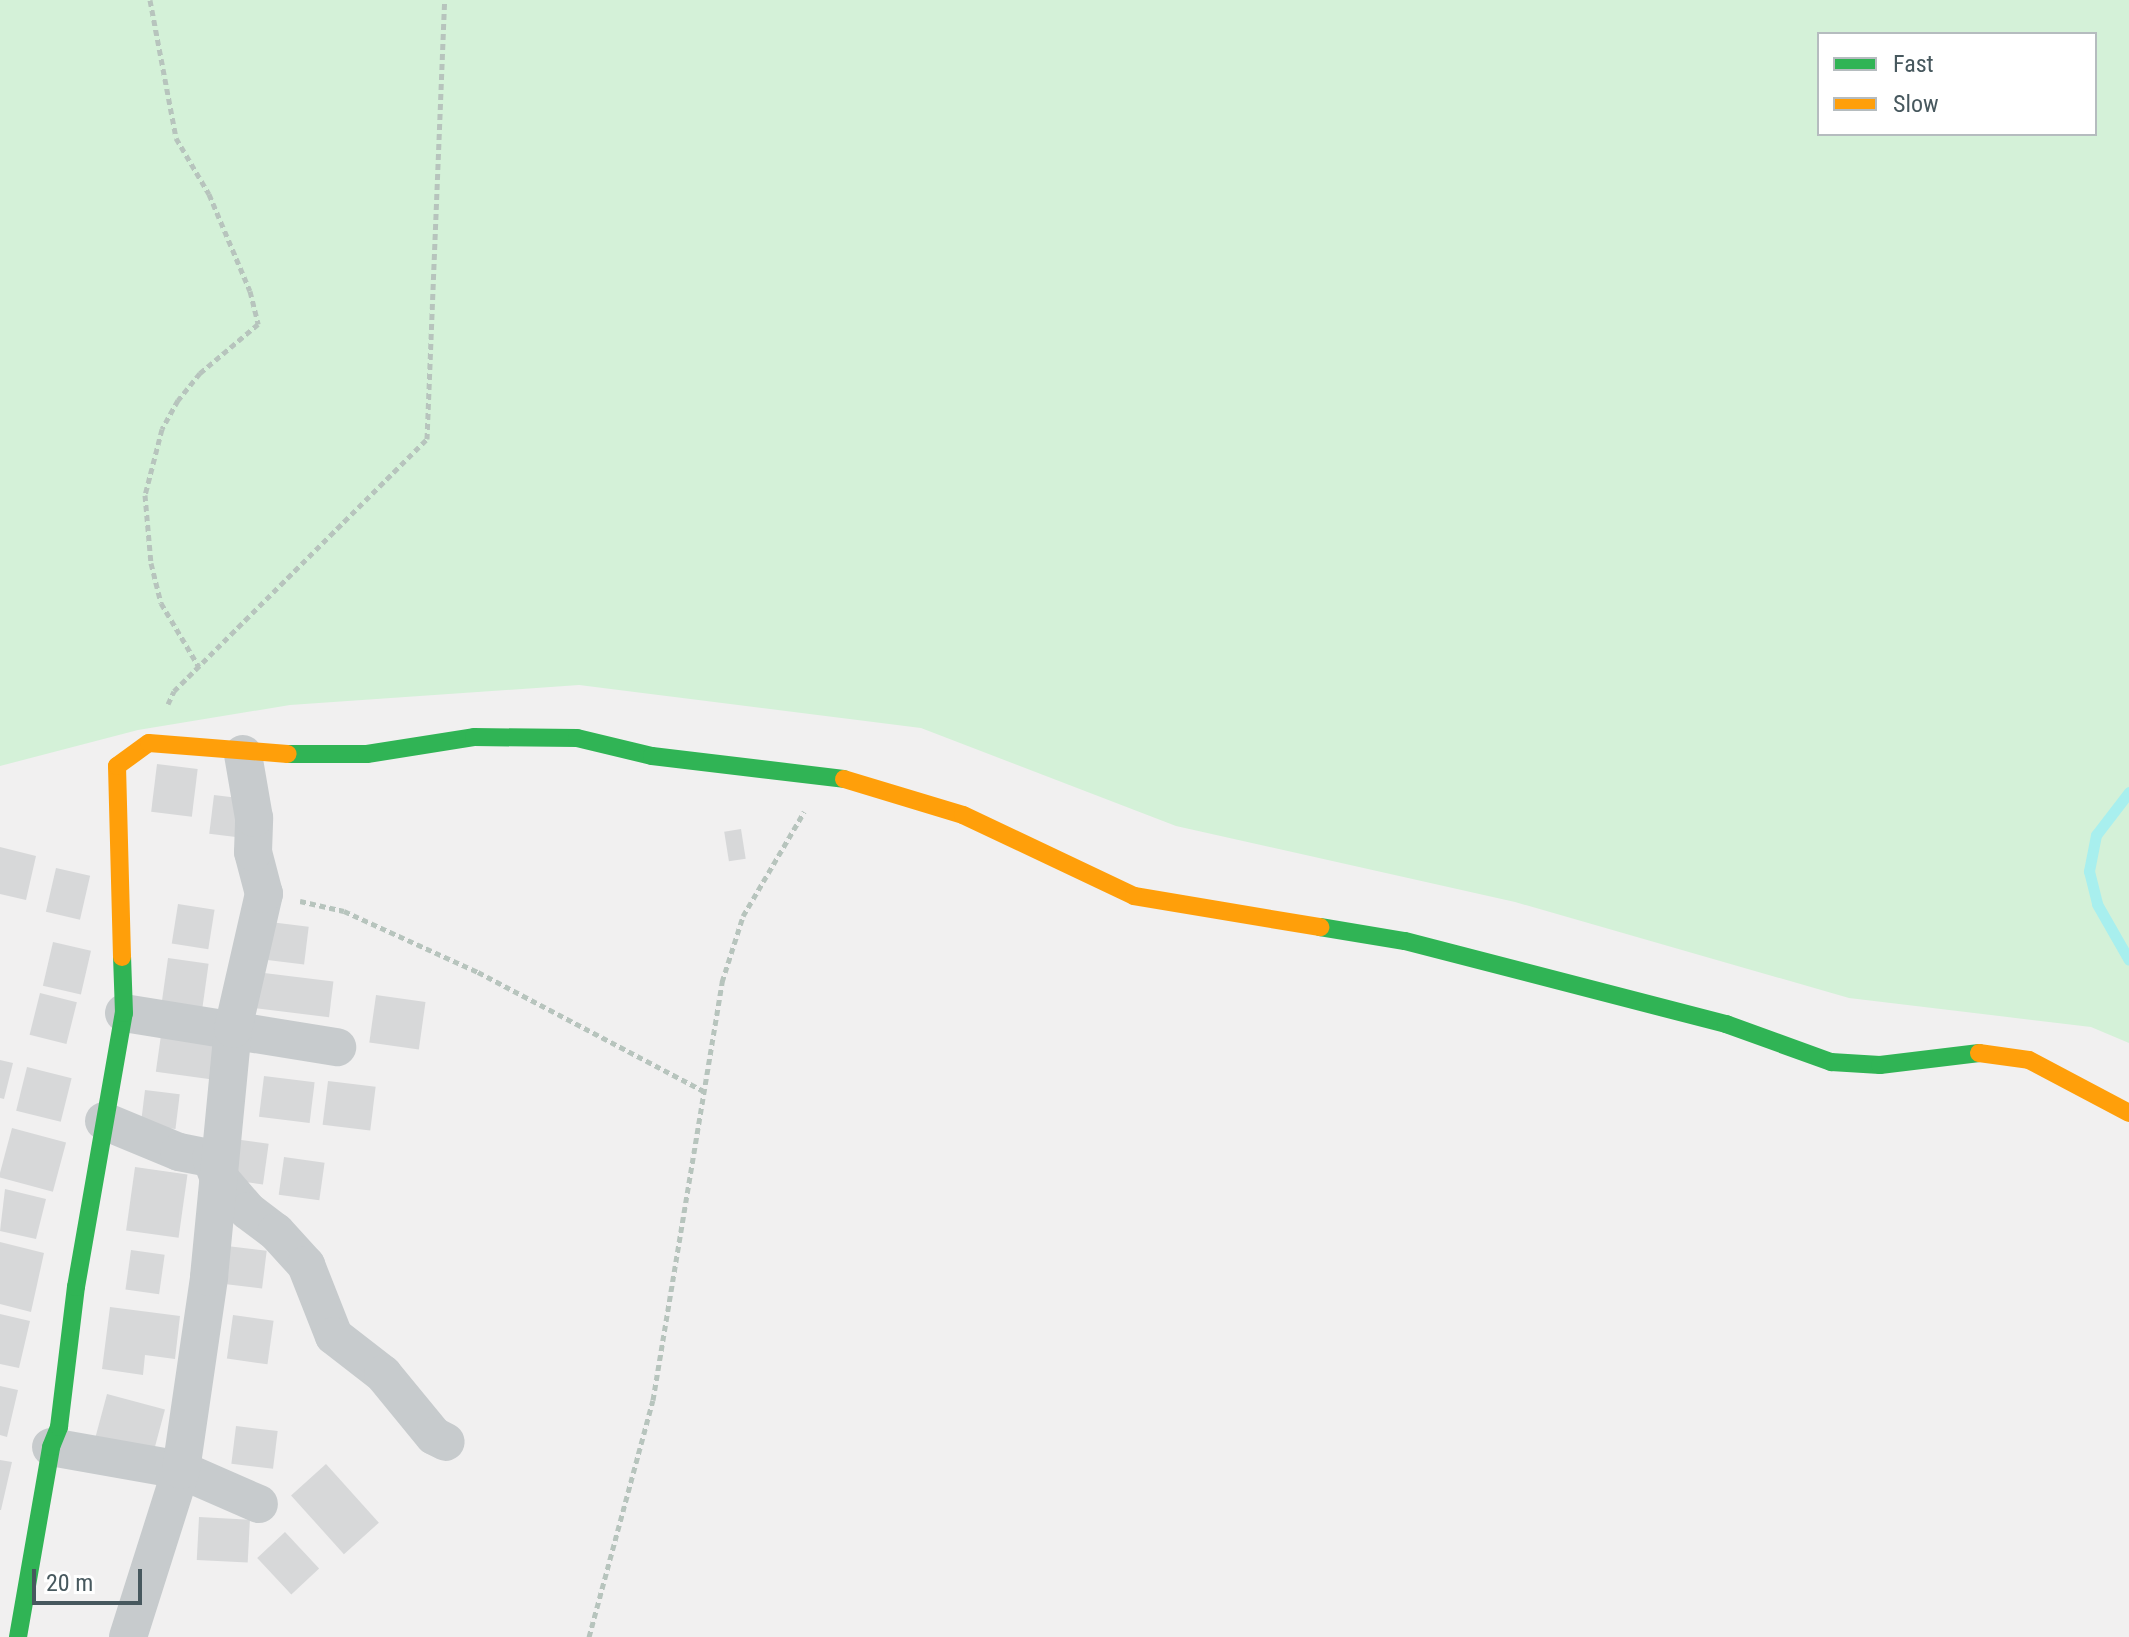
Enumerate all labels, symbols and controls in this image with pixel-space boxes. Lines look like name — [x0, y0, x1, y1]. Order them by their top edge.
legend — [1817, 32, 2097, 136]
text: Fast — [1893, 50, 1934, 78]
text: Slow — [1893, 90, 1939, 118]
scale bar — [36, 1553, 146, 1603]
text: 20 m — [46, 1569, 93, 1597]

